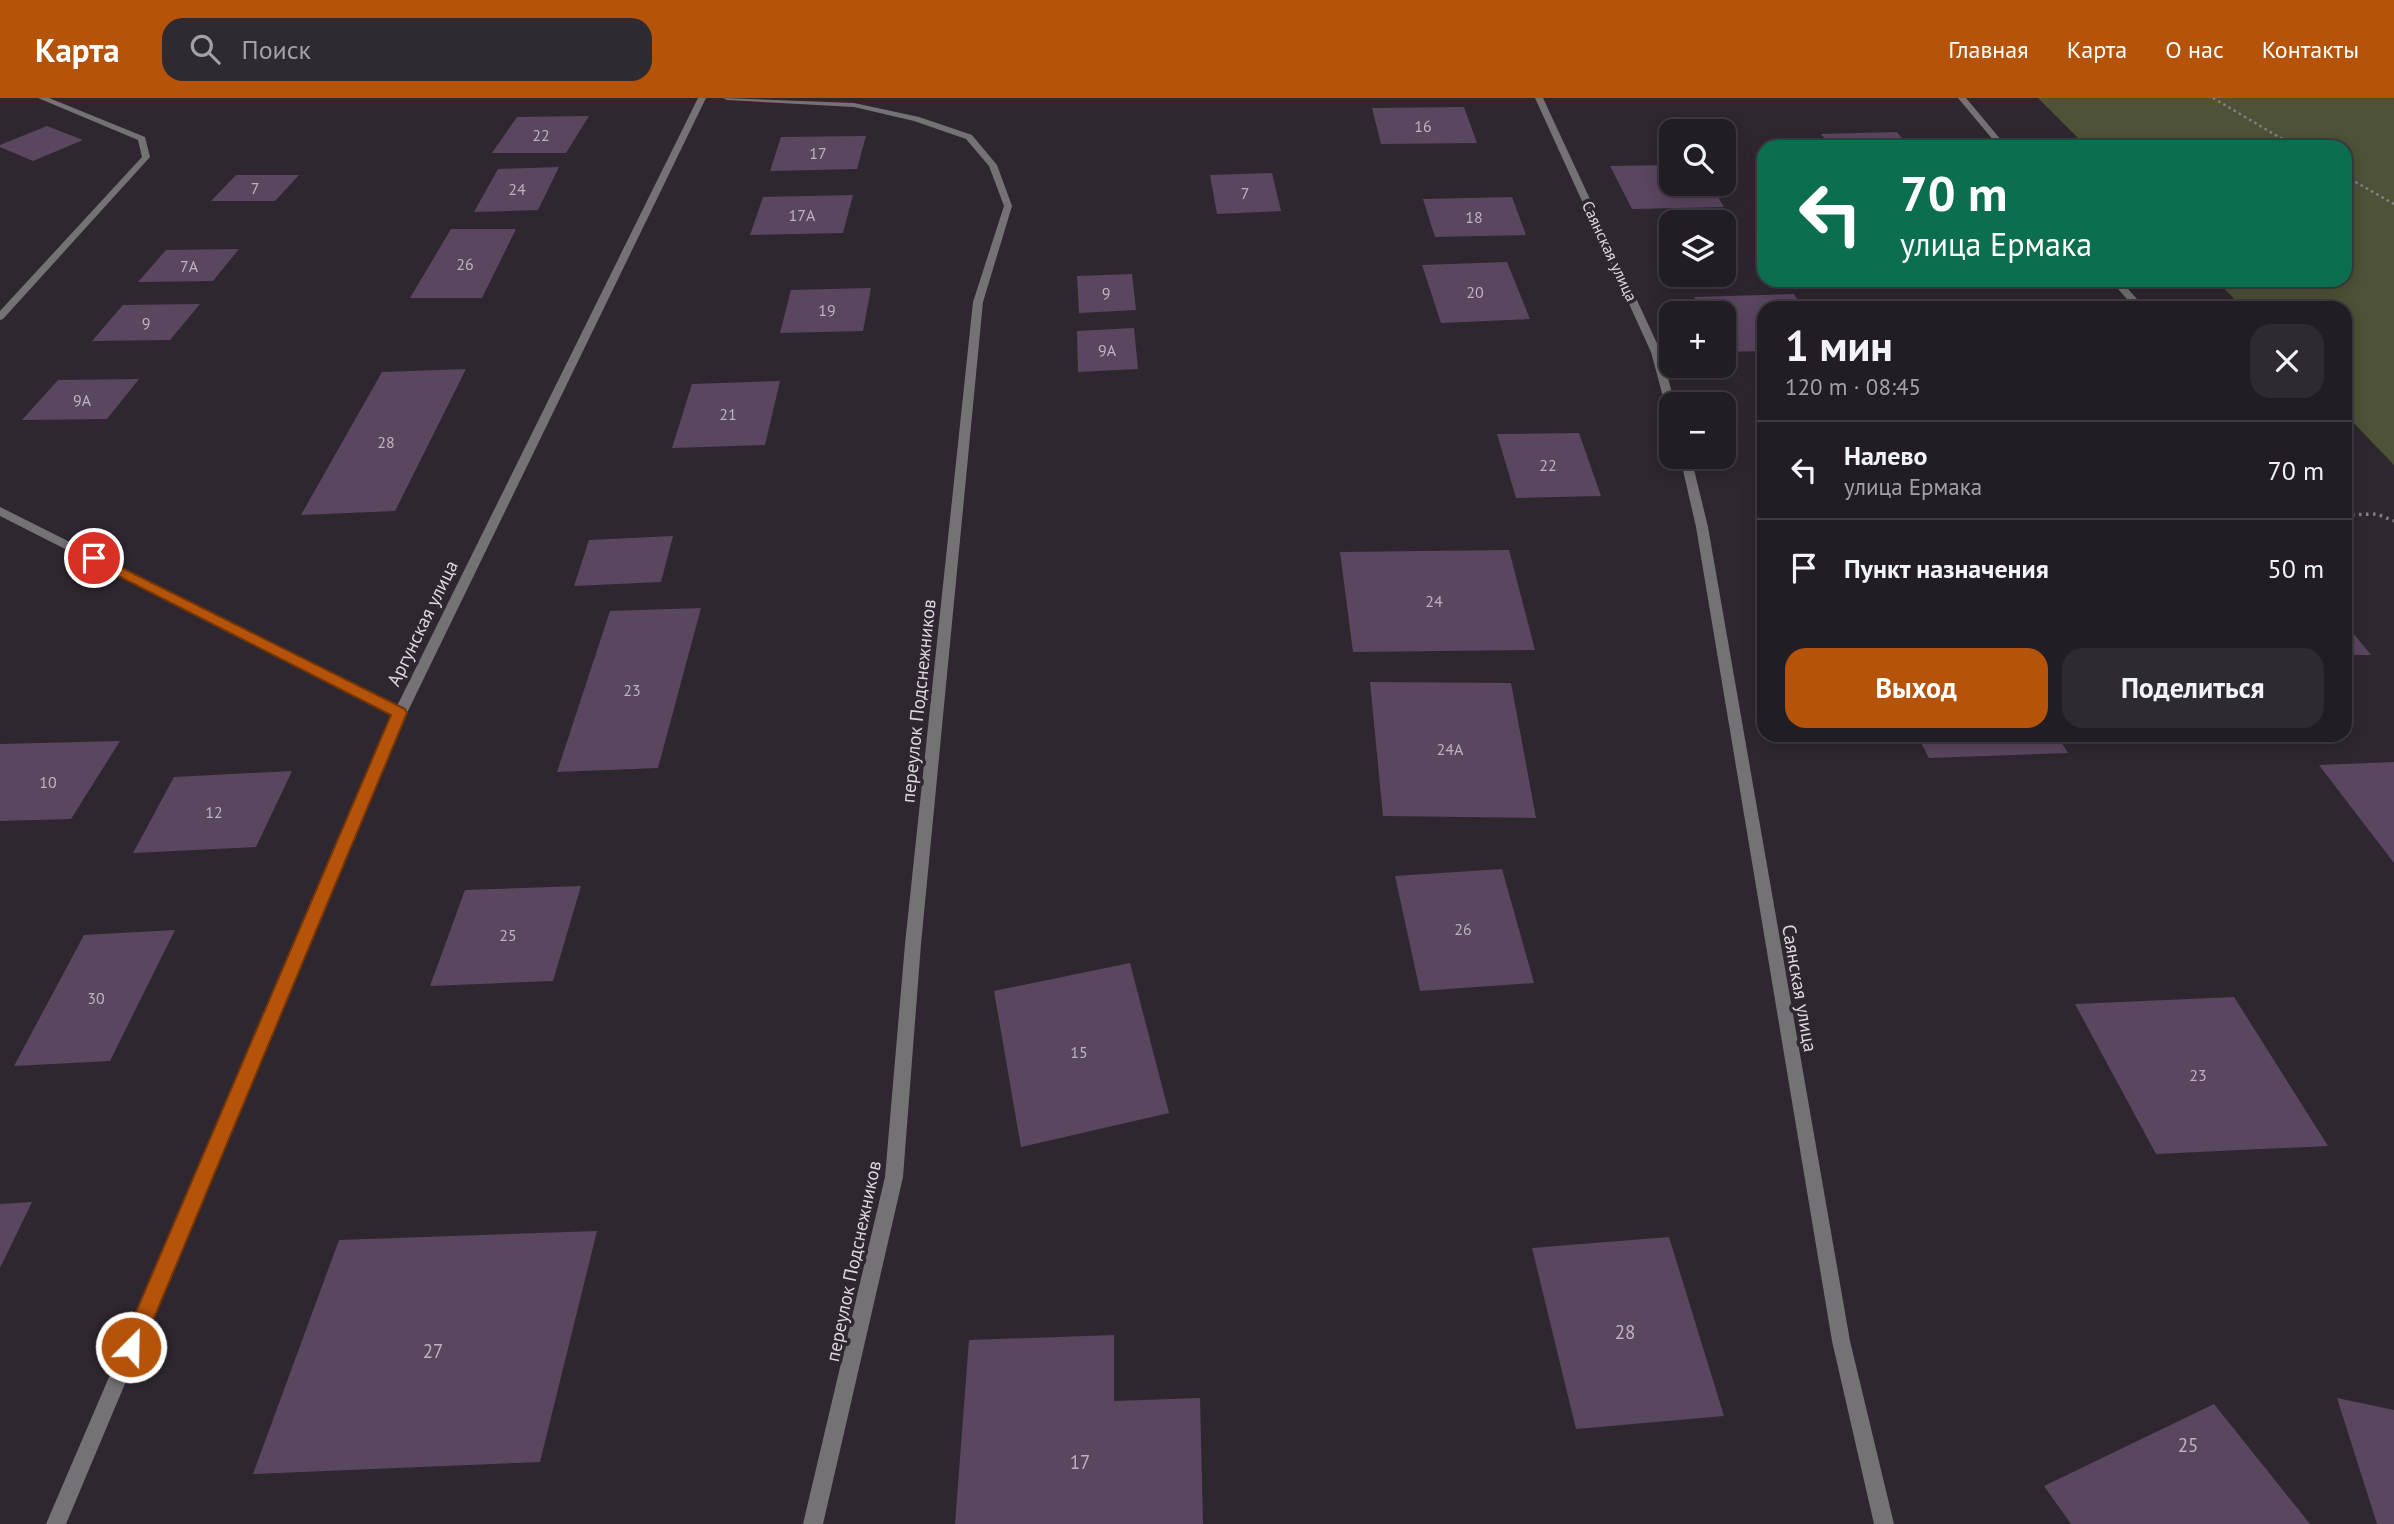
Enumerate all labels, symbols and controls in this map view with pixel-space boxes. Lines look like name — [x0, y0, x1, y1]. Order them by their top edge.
search box — [162, 18, 652, 81]
text: Карта — [35, 28, 120, 71]
icon: search — [186, 30, 224, 68]
text: Поиск — [242, 33, 311, 66]
text: Главная — [1948, 34, 2029, 65]
text: Карта — [2067, 34, 2127, 65]
text: О нас — [2165, 34, 2224, 65]
text: Контакты — [2262, 34, 2359, 65]
house number: 16 — [1414, 116, 1432, 136]
map controls — [1659, 119, 1736, 469]
button: search — [1659, 119, 1736, 196]
house number: 22 — [532, 125, 550, 145]
house number: 17 — [809, 143, 827, 163]
text: 70 m — [1900, 161, 2007, 225]
icon: left — [1785, 168, 1876, 259]
house number: 7 — [251, 178, 259, 198]
house number: 24 — [508, 179, 526, 199]
house number: 7 — [1241, 183, 1249, 203]
street label: Саянская улица — [1578, 198, 1642, 304]
house number: 17А — [789, 205, 816, 225]
house number: 18 — [1465, 207, 1483, 227]
button: layers — [1659, 210, 1736, 287]
text: улица Ермака — [1900, 223, 2092, 265]
house number: 26 — [456, 254, 474, 274]
house number: 7А — [180, 256, 199, 276]
house number: 20 — [1466, 282, 1484, 302]
house number: 9 — [1102, 283, 1110, 303]
house number: 19 — [818, 300, 836, 320]
button: + — [1659, 301, 1736, 378]
house number: 9 — [142, 313, 150, 333]
text: 1 мин — [1785, 318, 1893, 373]
button: close — [2250, 324, 2324, 398]
house number: 9А — [1098, 340, 1117, 360]
text: 120 m · 08:45 — [1785, 372, 1921, 401]
house number: 9А — [73, 390, 92, 410]
button: − — [1659, 392, 1736, 469]
house number: 21 — [719, 404, 737, 424]
house number: 28 — [377, 432, 395, 452]
text: Налево — [1844, 439, 1928, 472]
icon: left — [1785, 451, 1823, 489]
text: 70 m — [2268, 454, 2324, 487]
house number: 22 — [1539, 455, 1557, 475]
text: улица Ермака — [1844, 472, 1982, 501]
pin — [64, 528, 124, 588]
icon: arrive — [75, 539, 113, 577]
icon: arrive — [1785, 549, 1823, 587]
text: Пункт назначения — [1844, 552, 2049, 585]
text: 50 m — [2268, 552, 2324, 585]
street label: Аргунская улица — [381, 556, 463, 690]
house number: 24 — [1425, 591, 1443, 611]
street label: переулок Подснежников — [895, 598, 941, 804]
button: Выход — [1785, 648, 2048, 728]
button: Поделиться — [2062, 648, 2324, 728]
house number: 23 — [623, 680, 641, 700]
house number: 24А — [1437, 739, 1464, 759]
house number: 10 — [39, 772, 57, 792]
house number: 12 — [205, 802, 223, 822]
house number: 26 — [1454, 919, 1472, 939]
street label: Саянская улица — [1777, 922, 1823, 1054]
house number: 25 — [499, 925, 517, 945]
house number: 30 — [87, 988, 105, 1008]
house number: 15 — [1070, 1042, 1088, 1062]
house number: 23 — [2189, 1065, 2207, 1085]
street label: переулок Подснежников — [820, 1158, 886, 1364]
position arrow — [94, 1310, 168, 1384]
house number: 28 — [1615, 1320, 1635, 1344]
house number: 27 — [423, 1339, 443, 1363]
house number: 25 — [2178, 1433, 2198, 1457]
house number: 17 — [1070, 1450, 1090, 1474]

